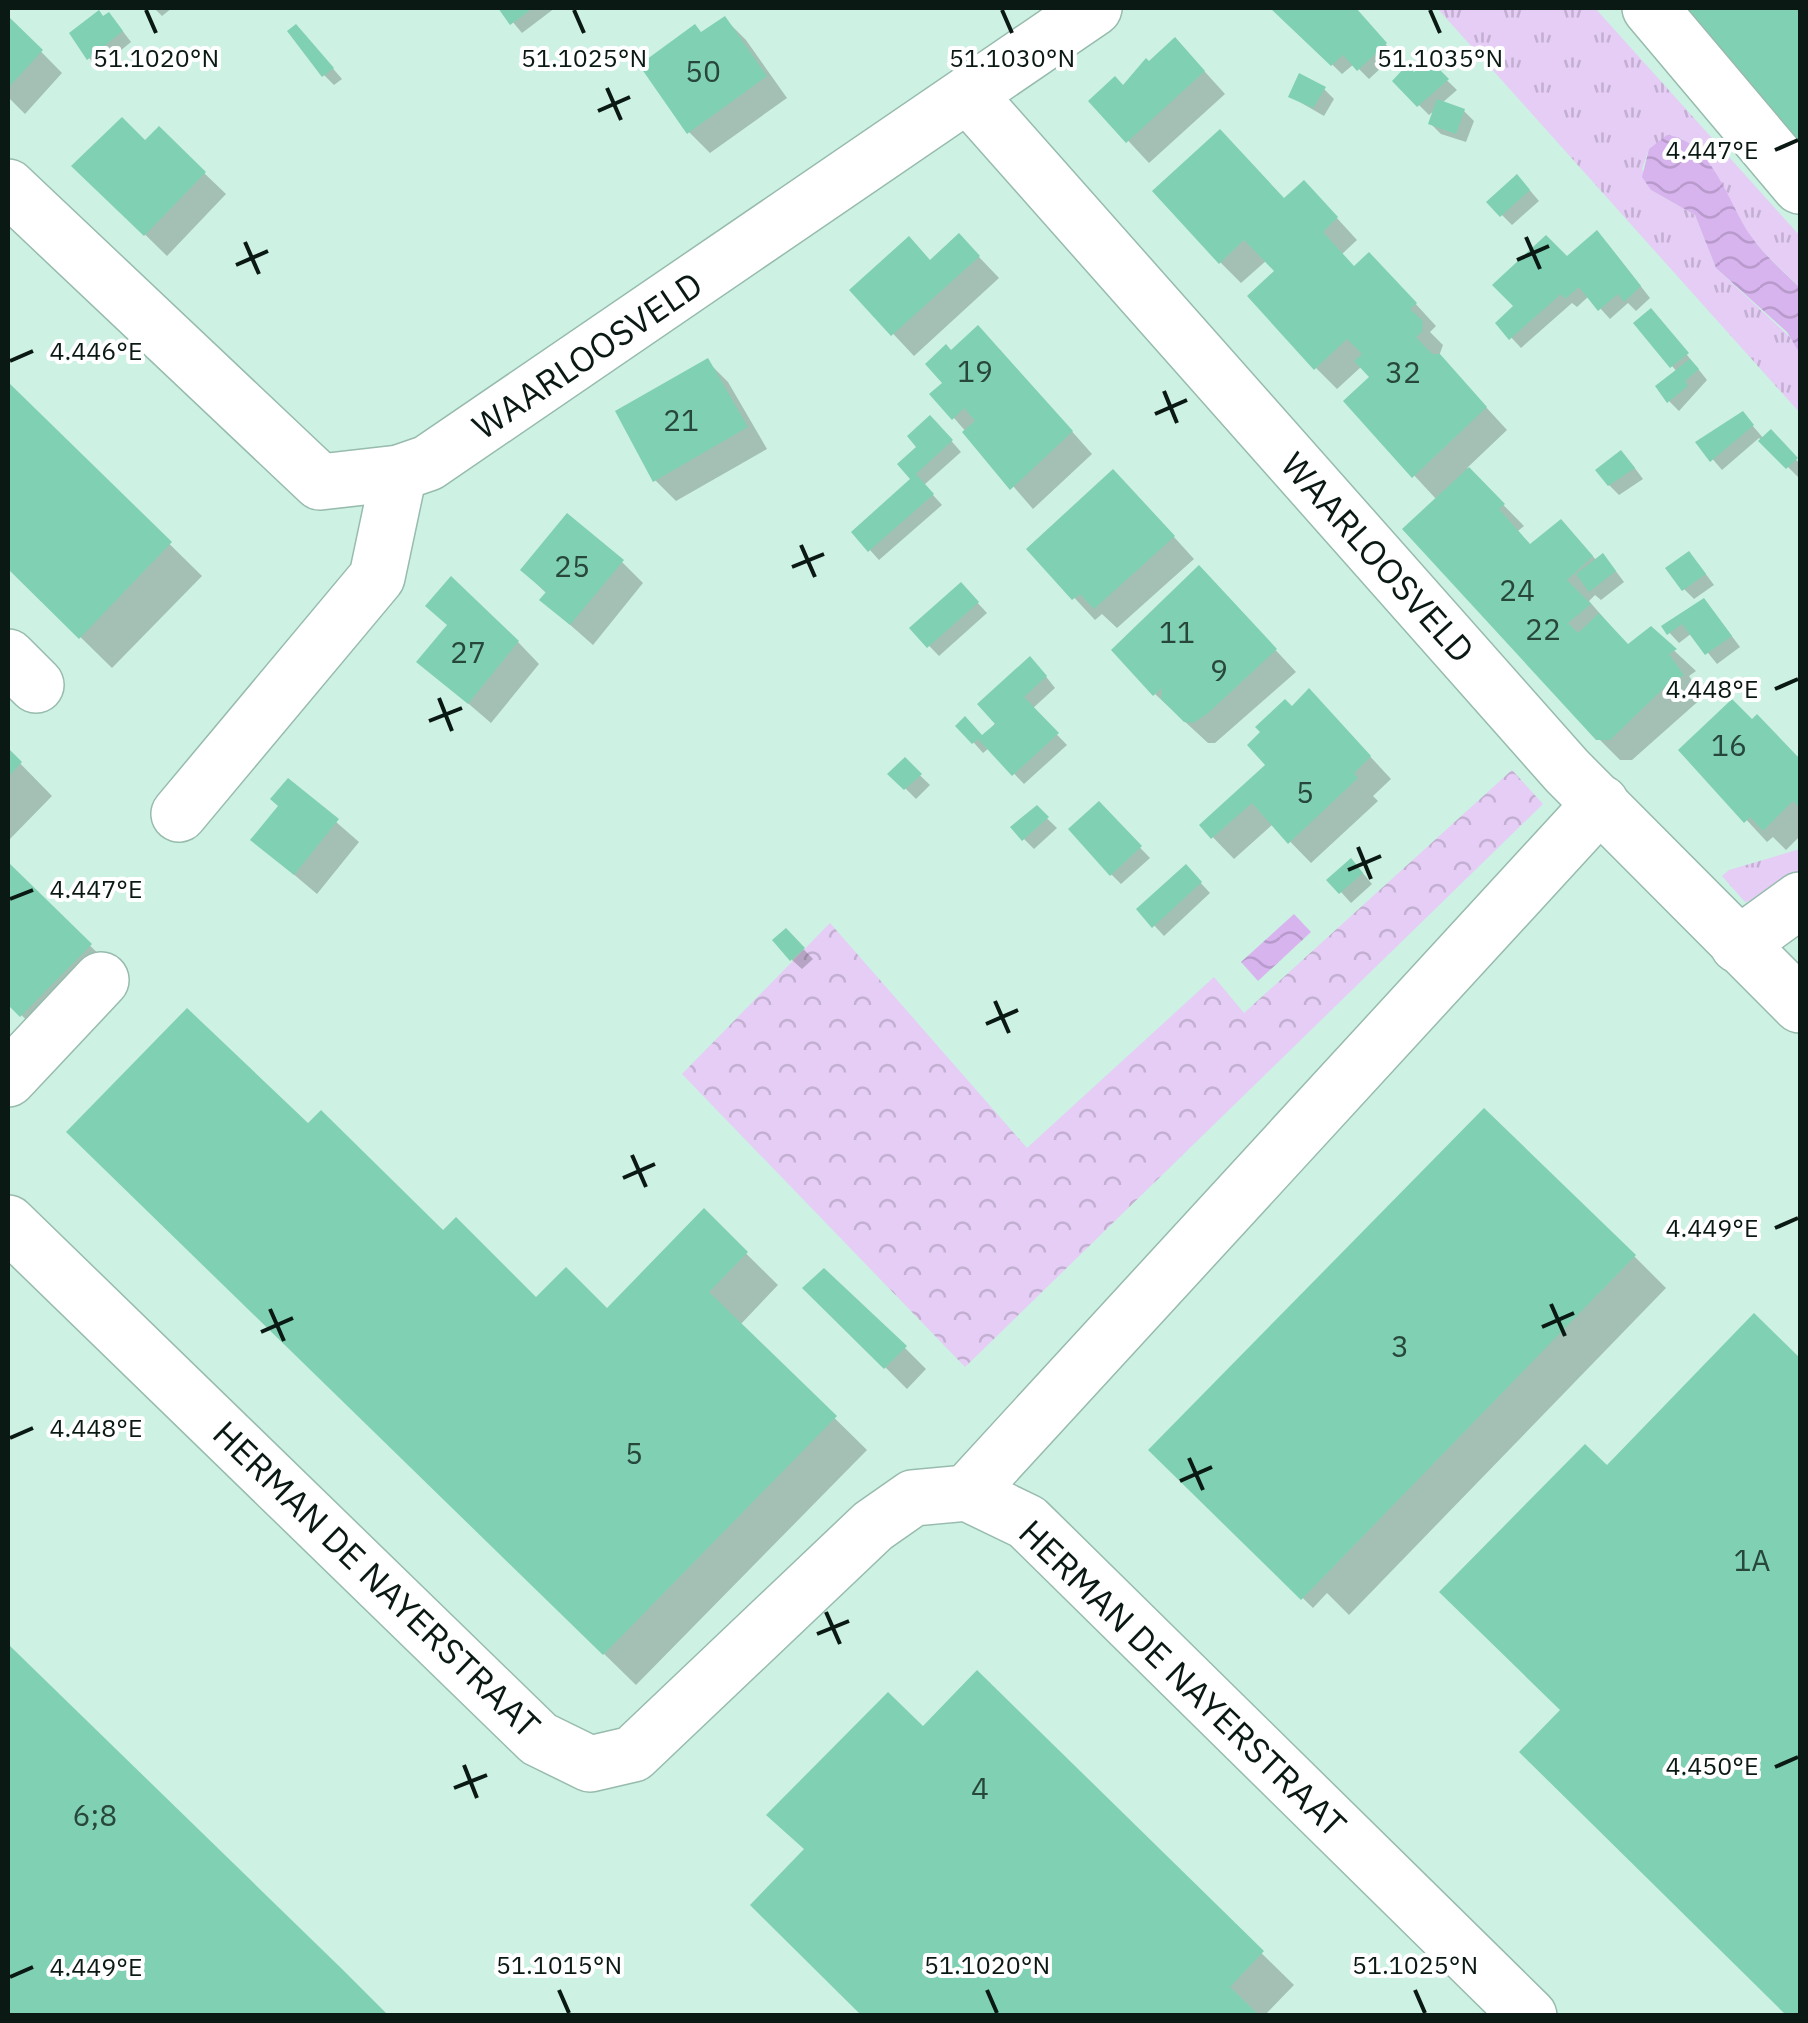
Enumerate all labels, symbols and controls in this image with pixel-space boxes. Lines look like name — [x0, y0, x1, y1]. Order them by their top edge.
text: 51.1020°N — [93, 41, 219, 74]
text: 51.1025°N — [521, 41, 647, 74]
text: 51.1030°N — [949, 41, 1075, 74]
text: 51.1035°N — [1377, 41, 1503, 74]
house number: 50 — [685, 51, 721, 90]
text: 4.447°E — [1665, 133, 1759, 166]
street label: WAARLOOSVELD — [463, 261, 711, 449]
text: 4.446°E — [49, 334, 143, 367]
house number: 19 — [957, 351, 993, 390]
house number: 32 — [1385, 352, 1421, 391]
house number: 21 — [663, 400, 699, 439]
street label: WAARLOOSVELD — [1271, 442, 1485, 672]
house number: 25 — [554, 546, 590, 585]
house number: 24 — [1499, 570, 1535, 609]
house number: 22 — [1525, 609, 1561, 648]
house number: 11 — [1159, 612, 1195, 651]
house number: 27 — [450, 632, 486, 671]
house number: 9 — [1210, 650, 1228, 689]
text: 4.448°E — [1665, 672, 1759, 705]
house number: 16 — [1711, 725, 1747, 764]
house number: 5 — [1296, 772, 1314, 811]
text: 4.447°E — [49, 872, 143, 905]
text: 4.449°E — [1665, 1211, 1759, 1244]
house number: 3 — [1391, 1326, 1409, 1365]
street label: HERMAN DE NAYERSTRAAT — [204, 1410, 550, 1748]
text: 4.448°E — [49, 1411, 143, 1444]
house number: 5 — [625, 1433, 643, 1472]
street label: HERMAN DE NAYERSTRAAT — [1010, 1509, 1356, 1847]
house number: 1A — [1733, 1540, 1771, 1579]
text: 4.450°E — [1665, 1749, 1759, 1782]
house number: 4 — [971, 1768, 989, 1807]
house number: 6;8 — [73, 1795, 117, 1834]
text: 51.1015°N — [496, 1948, 622, 1981]
text: 51.1020°N — [924, 1948, 1050, 1981]
text: 51.1025°N — [1352, 1948, 1478, 1981]
text: 4.449°E — [49, 1950, 143, 1983]

